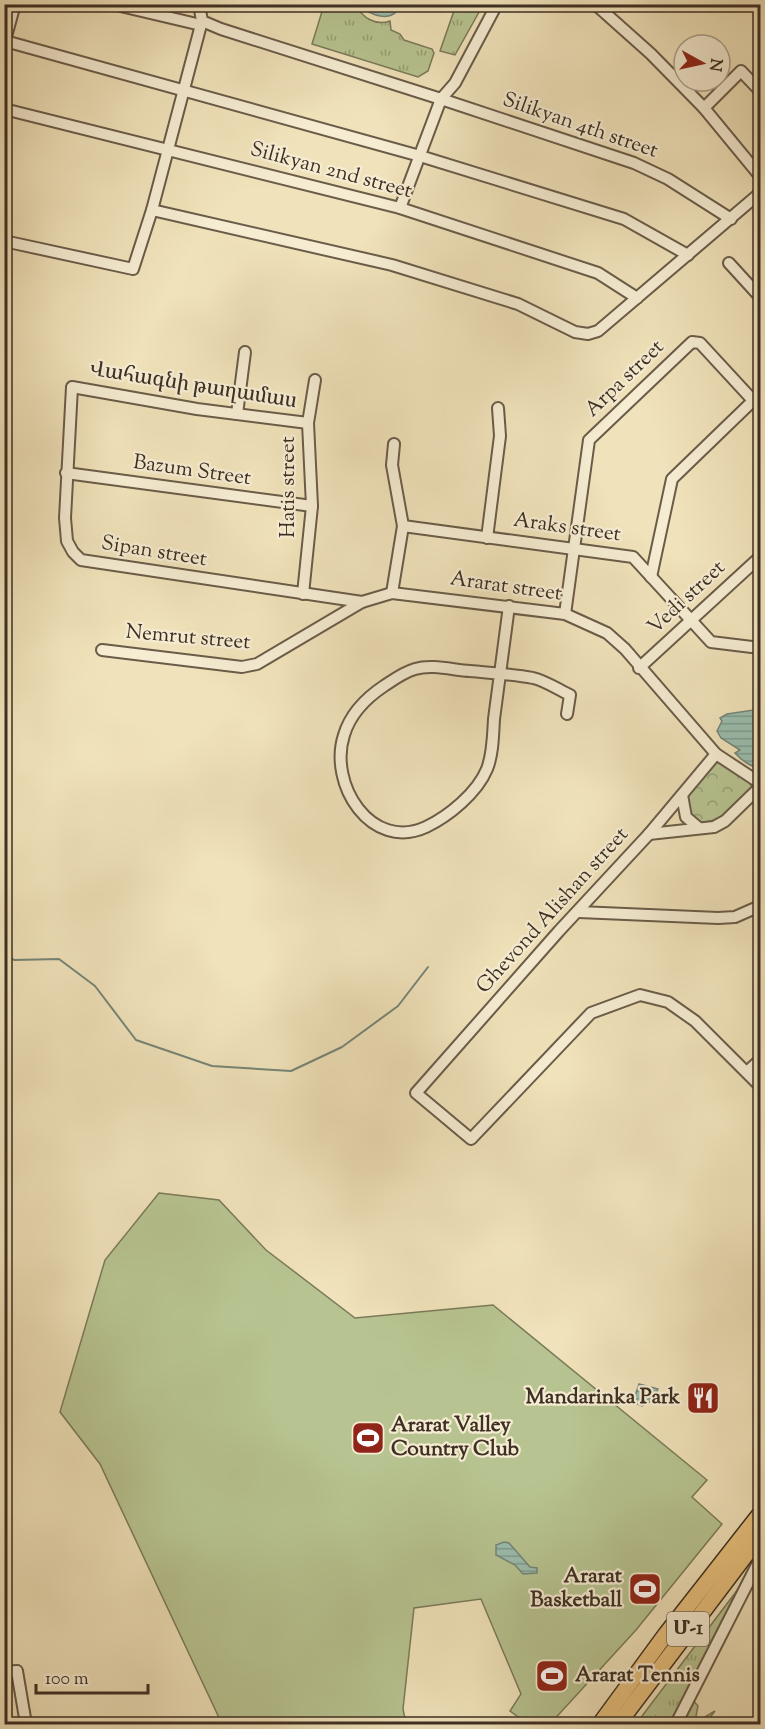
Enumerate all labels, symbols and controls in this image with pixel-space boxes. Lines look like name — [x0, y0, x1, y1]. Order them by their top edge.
north arrow — [672, 33, 732, 93]
text: N — [702, 57, 727, 73]
street label: Silikyan 4th street — [498, 85, 662, 167]
street label: Silikyan 2nd street — [247, 135, 415, 207]
street label: Arpa street — [579, 333, 671, 425]
street label: Վահագնի թաղամաս — [87, 355, 299, 417]
street label: Hatis street — [274, 436, 304, 538]
street label: Bazum Street — [131, 448, 253, 494]
street label: Araks street — [511, 506, 623, 550]
street label: Sipan street — [99, 529, 209, 575]
street label: Vedi street — [641, 554, 733, 642]
street label: Ararat street — [448, 564, 564, 610]
street label: Nemrut street — [124, 618, 252, 658]
street label: Ghevond Alishan street — [470, 821, 636, 1001]
restaurant icon: Mandarinka Park — [685, 1380, 721, 1416]
place label: Mandarinka Park — [526, 1383, 681, 1413]
place label: Ararat Valley Country Club — [391, 1411, 520, 1465]
sports icon: Ararat Valley Country Club — [350, 1420, 386, 1456]
place label: Ararat Basketball — [530, 1562, 623, 1616]
sports icon: Ararat Basketball — [627, 1571, 663, 1607]
road number: Մ-1 — [667, 1612, 709, 1646]
scale bar — [36, 1657, 148, 1695]
sports icon: Ararat Tennis — [534, 1658, 570, 1694]
place label: Ararat Tennis — [575, 1661, 700, 1691]
text: 100 m — [45, 1667, 89, 1693]

